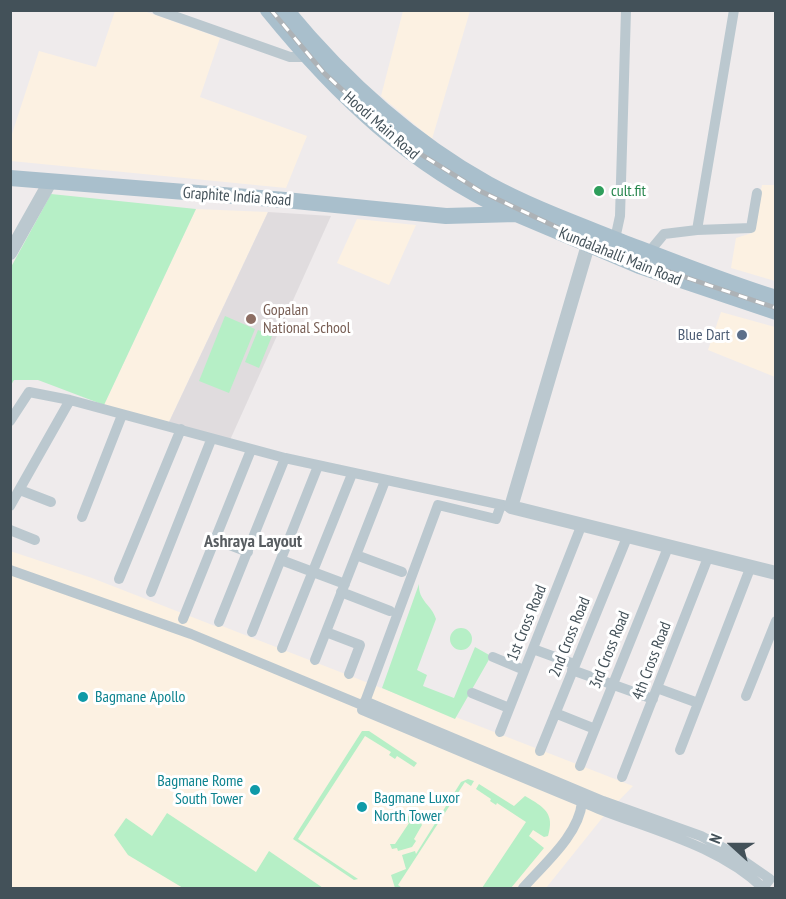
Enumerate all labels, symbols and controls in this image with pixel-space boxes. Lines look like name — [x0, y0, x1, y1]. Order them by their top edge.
street label: Hoodi Main Road — [339, 88, 423, 164]
place label: cult.fit — [611, 181, 646, 201]
street label: Graphite India Road — [182, 184, 292, 210]
marker: cult.fit — [592, 184, 606, 198]
street label: Kundalahalli Main Road — [556, 224, 684, 290]
place label: Gopalan National School — [263, 300, 350, 338]
marker: Gopalan National School — [244, 312, 258, 326]
place label: Blue Dart — [678, 325, 730, 345]
marker: Blue Dart — [735, 328, 749, 342]
district label: Ashraya Layout — [204, 531, 302, 553]
street label: 1st Cross Road — [503, 582, 551, 664]
street label: 2nd Cross Road — [545, 594, 595, 680]
street label: 3rd Cross Road — [586, 608, 634, 692]
street label: 4th Cross Road — [628, 619, 676, 703]
place label: Bagmane Apollo — [95, 687, 185, 707]
marker: Bagmane Apollo — [76, 690, 90, 704]
place label: Bagmane Rome South Tower — [157, 771, 243, 809]
marker: Bagmane Rome South Tower — [248, 783, 262, 797]
place label: Bagmane Luxor North Tower — [374, 788, 460, 826]
marker: Bagmane Luxor North Tower — [355, 800, 369, 814]
north arrow — [702, 815, 762, 875]
text: N — [704, 831, 726, 846]

